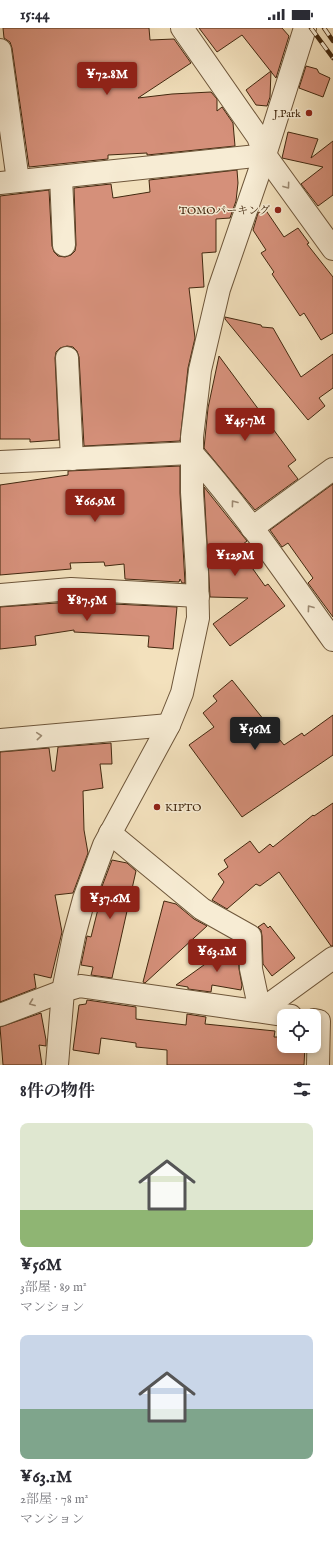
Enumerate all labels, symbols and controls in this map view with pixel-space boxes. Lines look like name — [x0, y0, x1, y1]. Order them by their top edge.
text: 15:44 — [20, 5, 50, 24]
pin: ¥72.8M — [74, 62, 140, 96]
text: ¥72.8M — [86, 66, 128, 83]
place label: J.Park — [272, 107, 301, 121]
marker: J.Park — [304, 108, 314, 118]
one-way arrow — [282, 182, 289, 189]
place label: TOMOパーキング — [179, 204, 270, 218]
marker: TOMOパーキング — [273, 205, 283, 215]
pin: ¥45.7M — [212, 408, 278, 442]
text: ¥45.7M — [225, 412, 265, 429]
pin: ¥66.9M — [62, 489, 128, 523]
text: ¥66.9M — [74, 493, 116, 510]
one-way arrow — [231, 501, 238, 508]
pin: ¥129M — [207, 543, 263, 577]
text: ¥129M — [216, 547, 254, 564]
pin: ¥87.5M — [54, 588, 120, 622]
text: ¥87.5M — [67, 592, 107, 609]
one-way arrow — [307, 605, 315, 612]
pin: ¥56M — [231, 717, 279, 751]
text: ¥56M — [239, 721, 271, 738]
one-way arrow — [36, 732, 42, 741]
place label: KIPTO — [165, 801, 201, 815]
marker: KIPTO — [152, 802, 162, 812]
pin: ¥37.6M — [77, 886, 143, 920]
text: ¥37.6M — [90, 890, 130, 907]
pin: ¥63.1M — [184, 939, 250, 973]
text: ¥63.1M — [197, 943, 237, 960]
one-way arrow — [28, 999, 35, 1007]
map controls — [277, 1009, 321, 1053]
button: locate — [277, 1009, 321, 1053]
icon: filters — [291, 1078, 313, 1100]
text: 8件の物件 — [20, 1081, 95, 1102]
icon: home — [131, 1149, 203, 1221]
text: ¥56M — [20, 1255, 62, 1276]
text: 3部屋 · 89 m² — [20, 1279, 87, 1296]
text: マンション — [20, 1299, 84, 1316]
icon: home — [131, 1361, 203, 1433]
text: ¥63.1M — [20, 1467, 72, 1488]
text: 2部屋 · 78 m² — [20, 1491, 88, 1508]
text: マンション — [20, 1511, 84, 1528]

